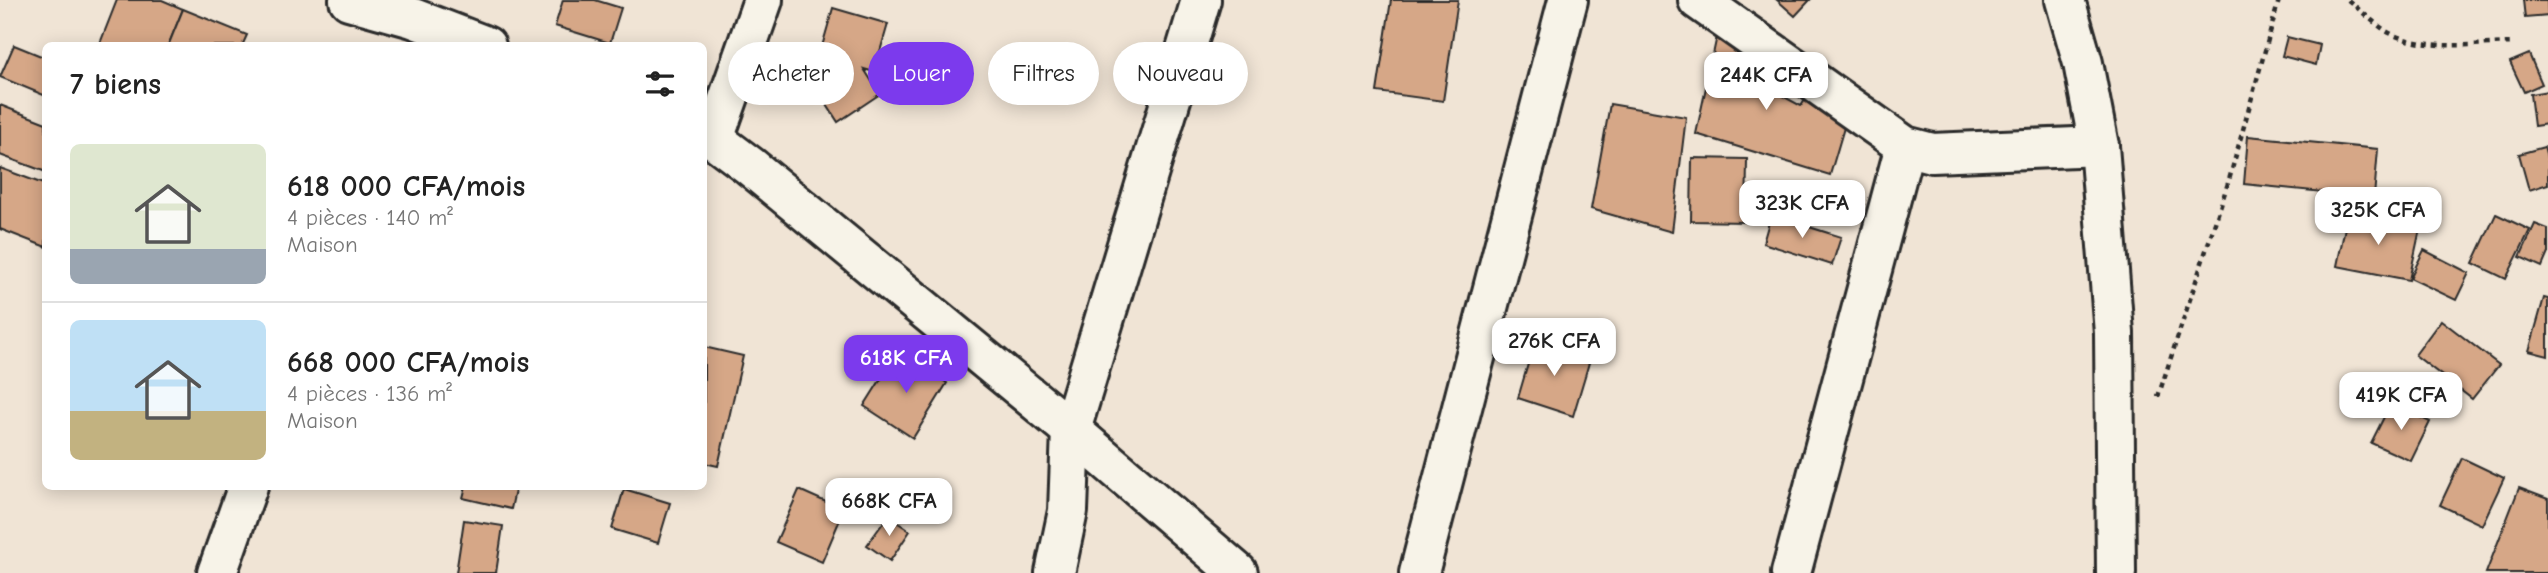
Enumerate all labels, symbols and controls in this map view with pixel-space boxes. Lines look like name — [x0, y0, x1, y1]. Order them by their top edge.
chip: Acheter — [728, 42, 854, 105]
chip: Louer — [868, 42, 974, 105]
chip: Filtres — [988, 42, 1099, 105]
chip: Nouveau — [1113, 42, 1248, 105]
pin: 244K CFA — [1694, 52, 1838, 112]
text: 244K CFA — [1720, 61, 1812, 88]
icon: filters — [641, 65, 679, 103]
text: 7 biens — [70, 67, 161, 102]
text: 618 000 CFA/mois — [287, 169, 525, 204]
icon: home — [126, 172, 210, 256]
pin: 323K CFA — [1730, 180, 1874, 240]
pin: 325K CFA — [2306, 188, 2450, 247]
text: 323K CFA — [1755, 189, 1849, 216]
text: 325K CFA — [2331, 196, 2425, 223]
text: 4 pièces · 140 m² — [287, 204, 453, 231]
text: Maison — [287, 231, 358, 258]
pin: 276K CFA — [1482, 318, 1626, 378]
text: 276K CFA — [1508, 327, 1600, 354]
pin: 618K CFA — [834, 336, 978, 395]
text: 618K CFA — [860, 344, 952, 371]
text: 668 000 CFA/mois — [287, 345, 529, 380]
icon: home — [126, 348, 210, 432]
pin: 419K CFA — [2329, 372, 2473, 432]
text: 4 pièces · 136 m² — [287, 380, 452, 407]
text: 419K CFA — [2355, 381, 2447, 408]
text: Maison — [287, 407, 358, 434]
pin: 668K CFA — [817, 478, 961, 538]
text: 668K CFA — [841, 487, 937, 514]

